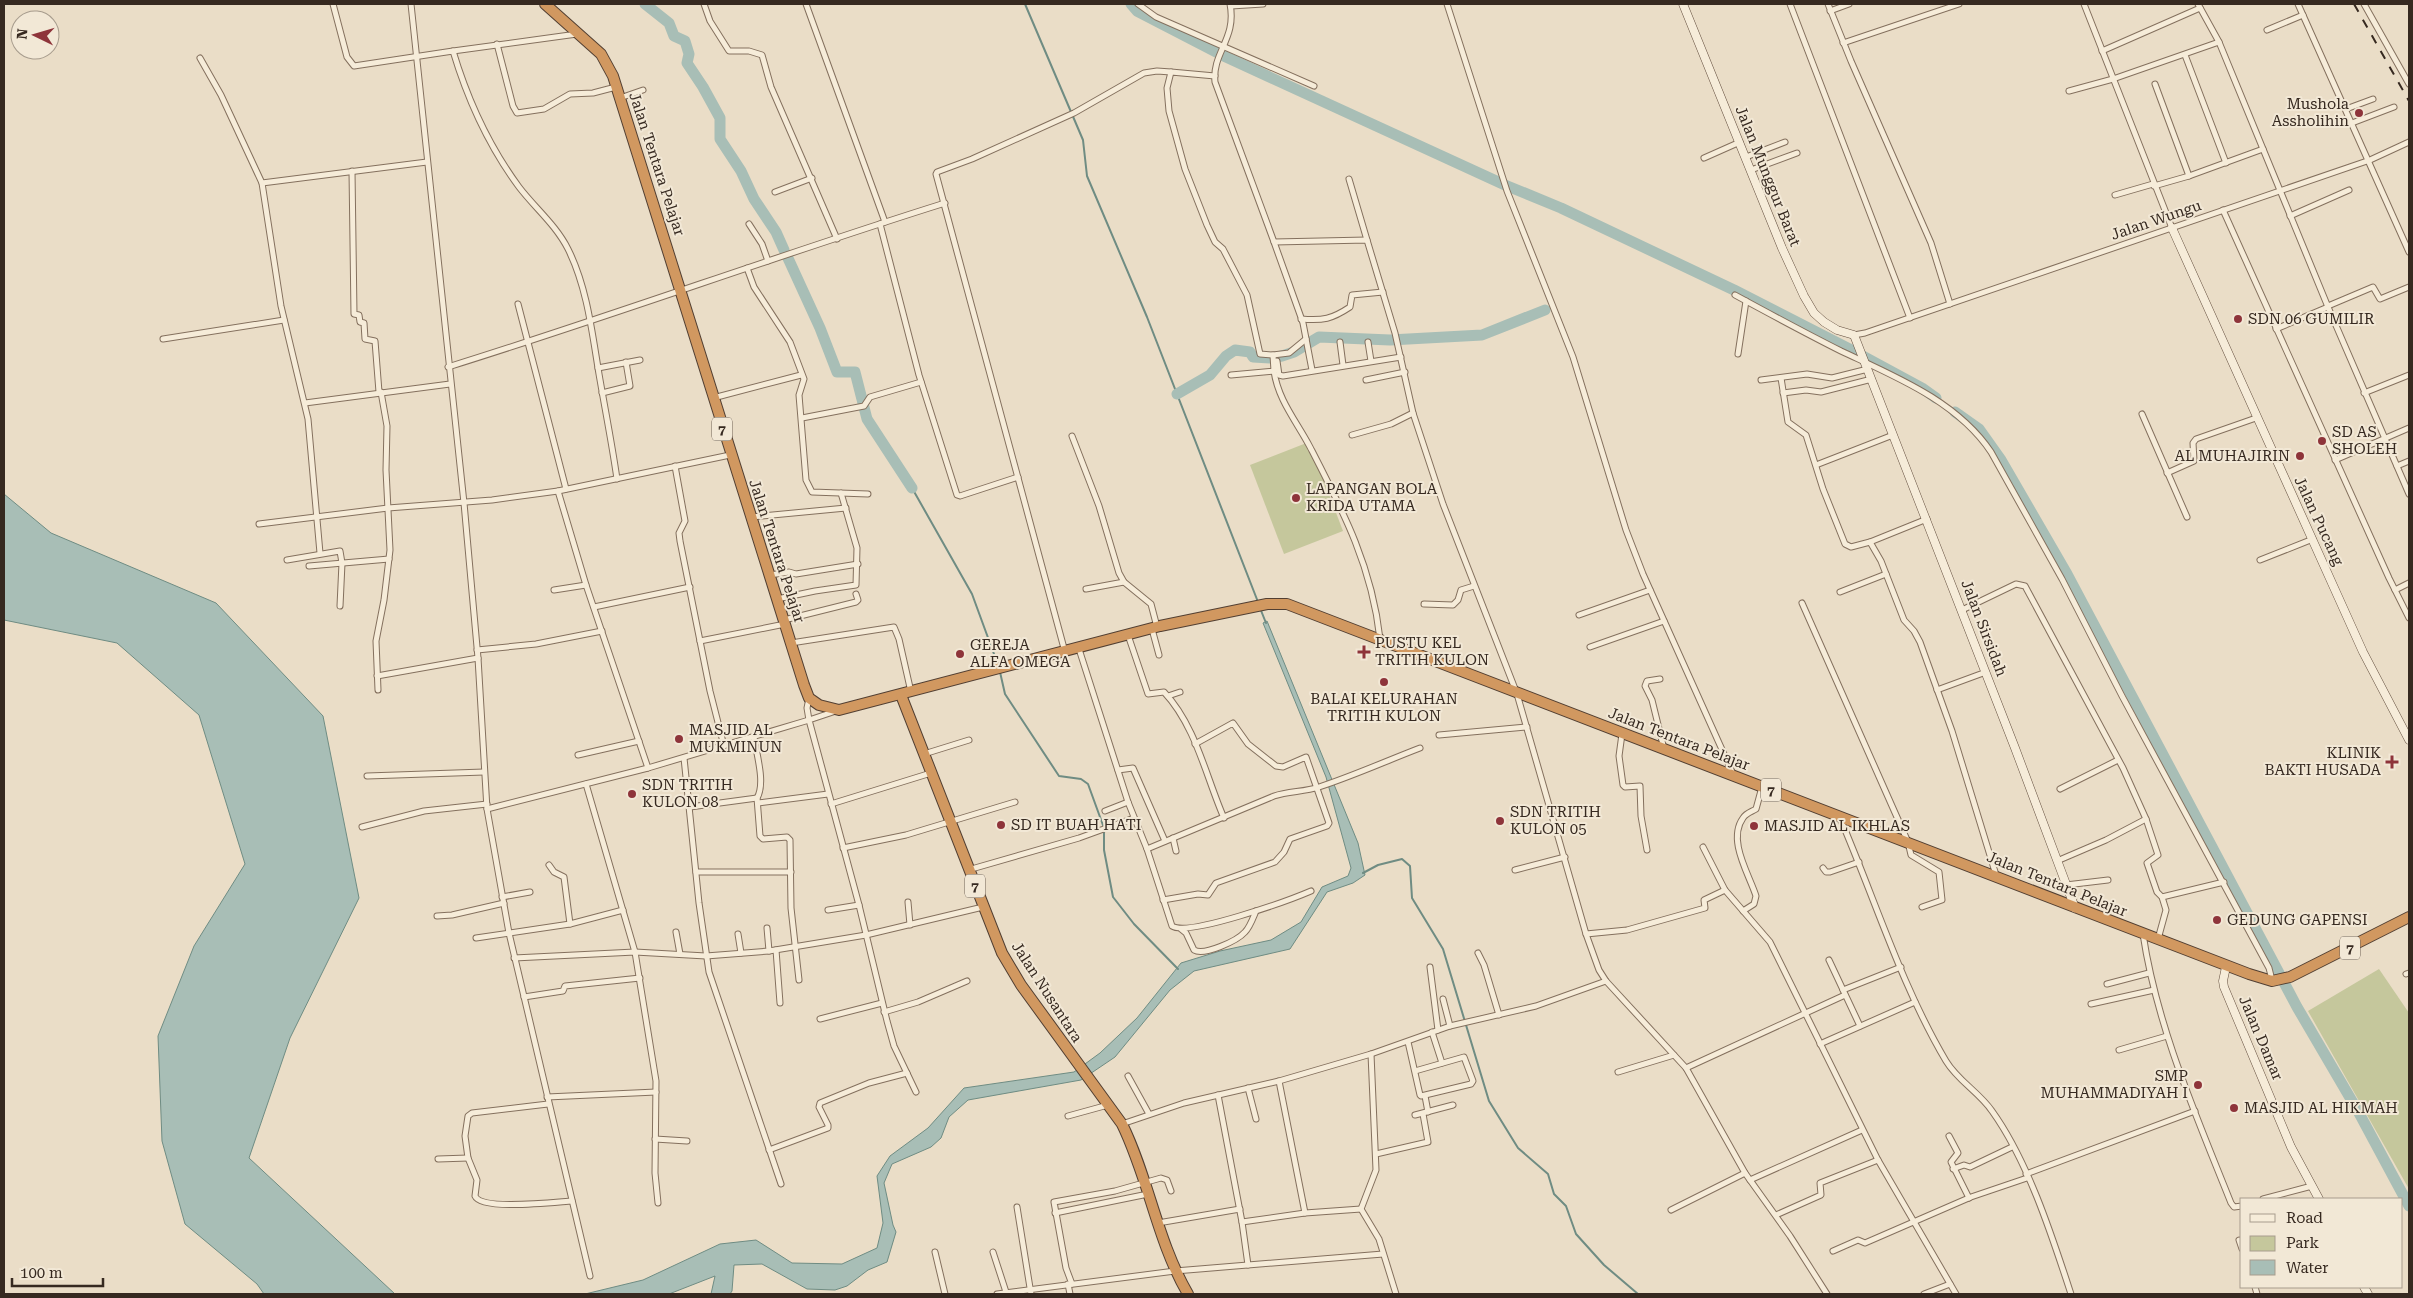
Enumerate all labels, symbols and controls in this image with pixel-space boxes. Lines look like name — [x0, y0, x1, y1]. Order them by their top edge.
north arrow — [10, 10, 60, 60]
text: N — [14, 28, 31, 40]
street label: Jalan Tentara Pelajar — [625, 90, 689, 238]
place label: Mushola Assholihin — [2272, 95, 2349, 130]
street label: Jalan Munggur Barat — [1732, 103, 1805, 249]
marker: Mushola Assholihin — [2353, 107, 2365, 119]
street label: Jalan Wungu — [2108, 196, 2204, 244]
place label: SDN 06 GUMILIR — [2248, 310, 2375, 328]
marker: SDN 06 GUMILIR — [2232, 313, 2244, 325]
road number: 7 — [712, 418, 732, 440]
place label: SD AS SHOLEH — [2332, 423, 2397, 458]
marker: SD AS SHOLEH — [2316, 435, 2328, 447]
place label: AL MUHAJIRIN — [2175, 447, 2290, 465]
marker: AL MUHAJIRIN — [2294, 450, 2306, 462]
street label: Jalan Pucang — [2290, 474, 2348, 569]
street label: Jalan Tentara Pelajar — [745, 477, 809, 625]
place label: LAPANGAN BOLA KRIDA UTAMA — [1306, 480, 1438, 515]
marker: LAPANGAN BOLA KRIDA UTAMA — [1290, 492, 1302, 504]
street label: Jalan Sirsidah — [1957, 577, 2011, 679]
place label: PUSTU KEL TRITIH KULON — [1375, 634, 1489, 669]
place label: GEREJA ALFA OMEGA — [970, 636, 1071, 671]
marker: PUSTU KEL TRITIH KULON — [1357, 645, 1371, 659]
marker: GEREJA ALFA OMEGA — [954, 648, 966, 660]
marker: BALAI KELURAHAN TRITIH KULON — [1378, 676, 1390, 688]
place label: BALAI KELURAHAN TRITIH KULON — [1310, 690, 1458, 725]
street label: Jalan Tentara Pelajar — [1606, 704, 1752, 774]
place label: MASJID AL MUKMINUN — [689, 721, 782, 756]
marker: MASJID AL MUKMINUN — [673, 733, 685, 745]
place label: KLINIK BAKTI HUSADA — [2264, 744, 2382, 779]
marker: KLINIK BAKTI HUSADA — [2385, 755, 2399, 769]
place label: SDN TRITIH KULON 08 — [642, 776, 733, 811]
road number: 7 — [1761, 778, 1781, 802]
marker: SDN TRITIH KULON 08 — [626, 788, 638, 800]
place label: SDN TRITIH KULON 05 — [1510, 803, 1601, 838]
marker: SDN TRITIH KULON 05 — [1494, 815, 1506, 827]
place label: SD IT BUAH HATI — [1011, 816, 1141, 834]
place label: MASJID AL IKHLAS — [1764, 817, 1910, 835]
marker: SD IT BUAH HATI — [995, 819, 1007, 831]
marker: MASJID AL IKHLAS — [1748, 820, 1760, 832]
street label: Jalan Tentara Pelajar — [1984, 848, 2130, 920]
road number: 7 — [965, 874, 985, 898]
place label: GEDUNG GAPENSI — [2227, 911, 2368, 929]
marker: GEDUNG GAPENSI — [2211, 914, 2223, 926]
road number: 7 — [2340, 936, 2360, 960]
street label: Jalan Nusantara — [1008, 938, 1086, 1046]
street label: Jalan Damar — [2235, 993, 2287, 1083]
place label: SMP MUHAMMADIYAH I — [2041, 1067, 2188, 1102]
marker: SMP MUHAMMADIYAH I — [2192, 1079, 2204, 1091]
place label: MASJID AL HIKMAH — [2244, 1099, 2398, 1117]
marker: MASJID AL HIKMAH — [2228, 1102, 2240, 1114]
legend — [2240, 1198, 2403, 1288]
text: Road — [2286, 1209, 2323, 1227]
text: Park — [2286, 1234, 2320, 1252]
scale bar — [12, 1256, 104, 1288]
text: Water — [2286, 1259, 2328, 1277]
text: 100 m — [20, 1264, 63, 1282]

